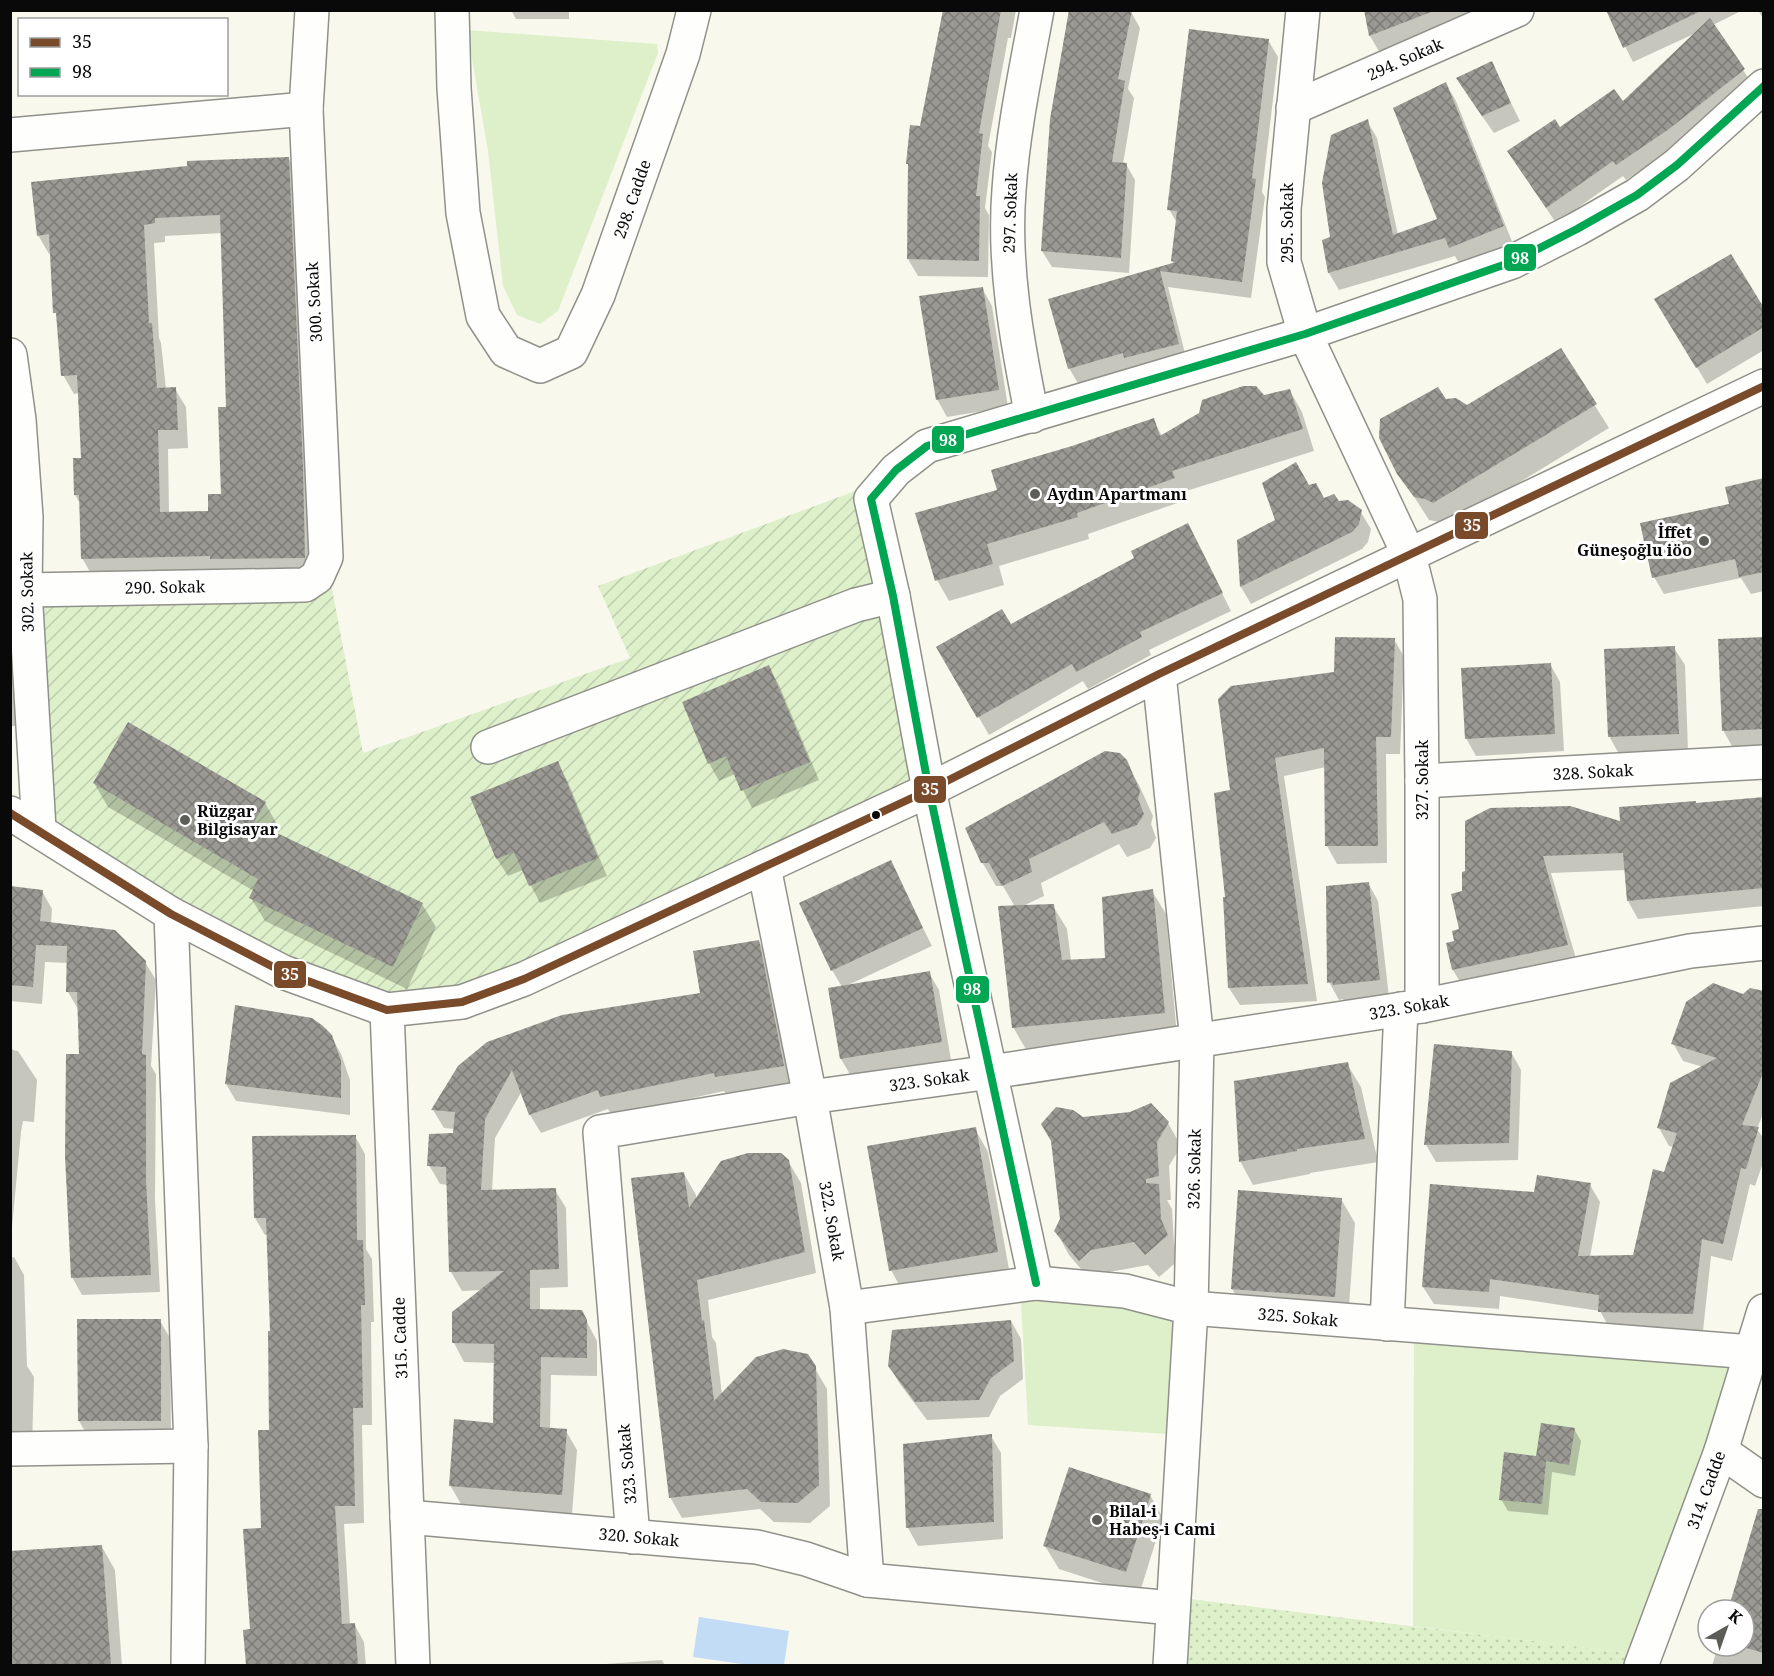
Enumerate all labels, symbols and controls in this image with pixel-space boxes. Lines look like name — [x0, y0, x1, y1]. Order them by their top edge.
legend — [18, 18, 228, 96]
text: 35 — [72, 29, 92, 53]
street label: 294. Sokak — [1364, 32, 1447, 85]
text: 98 — [72, 59, 92, 83]
street label: 298. Cadde — [608, 157, 656, 241]
street label: 297. Sokak — [998, 172, 1022, 254]
street label: 295. Sokak — [1276, 182, 1298, 263]
line badge: 98 — [1503, 243, 1537, 272]
text: 98 — [1511, 247, 1529, 269]
street label: 300. Sokak — [301, 261, 327, 343]
line badge: 98 — [931, 425, 965, 454]
text: 98 — [939, 429, 957, 451]
place label: Aydın Apartmanı — [1047, 483, 1187, 505]
marker: Aydın Apartmanı — [1028, 487, 1042, 501]
line badge: 35 — [1454, 511, 1489, 540]
text: 35 — [1463, 514, 1481, 536]
place label: İffet Güneşoğlu iöo — [1577, 521, 1693, 561]
marker: İffet Güneşoğlu iöo — [1697, 534, 1711, 548]
street label: 302. Sokak — [15, 551, 39, 633]
street label: 290. Sokak — [124, 575, 206, 599]
street label: 327. Sokak — [1411, 739, 1433, 820]
street label: 328. Sokak — [1552, 759, 1634, 785]
line badge: 35 — [913, 775, 947, 804]
text: 35 — [921, 778, 939, 800]
place label: Rüzgar Bilgisayar — [197, 800, 278, 840]
unlabelled marker — [870, 809, 882, 821]
marker: Rüzgar Bilgisayar — [178, 813, 192, 827]
line badge: 35 — [273, 960, 307, 989]
text: 35 — [281, 963, 299, 985]
line badge: 98 — [955, 975, 990, 1004]
text: 98 — [963, 978, 981, 1000]
street label: 323. Sokak — [1367, 989, 1451, 1025]
street label: 323. Sokak — [888, 1063, 971, 1097]
street label: 326. Sokak — [1182, 1128, 1206, 1210]
street label: 322. Sokak — [814, 1179, 850, 1263]
street label: 315. Cadde — [388, 1297, 412, 1379]
street label: 325. Sokak — [1257, 1303, 1340, 1332]
street label: 323. Sokak — [612, 1422, 641, 1505]
street label: 314. Cadde — [1682, 1448, 1730, 1532]
place label: Bilal-i Habeş-i Cami — [1109, 1500, 1216, 1540]
marker: Bilal-i Habeş-i Cami — [1090, 1513, 1104, 1527]
street label: 320. Sokak — [598, 1523, 681, 1552]
north arrow — [1696, 1598, 1756, 1658]
text: K — [1724, 1604, 1747, 1629]

